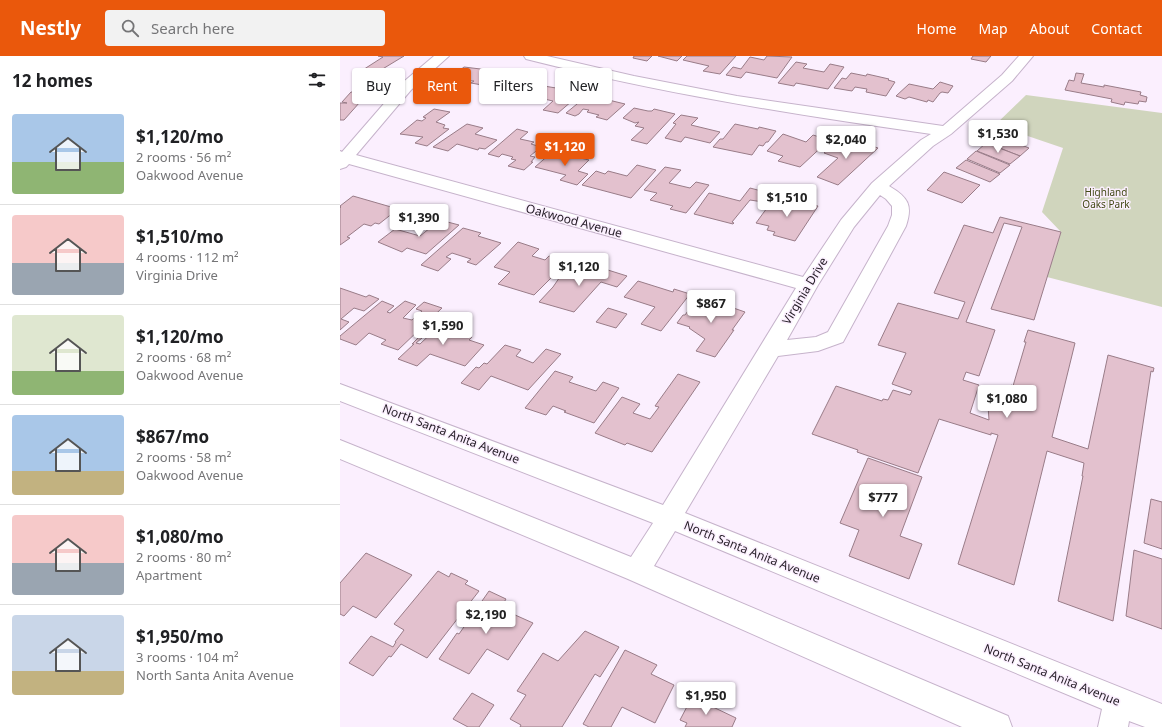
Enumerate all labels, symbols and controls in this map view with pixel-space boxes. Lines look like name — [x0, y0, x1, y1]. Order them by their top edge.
search box — [105, 10, 385, 46]
text: Nestly — [20, 15, 81, 41]
icon: search — [119, 17, 141, 39]
text: Search here — [151, 18, 235, 38]
text: Home — [917, 19, 956, 38]
text: Map — [978, 19, 1008, 38]
text: About — [1030, 19, 1069, 38]
text: Contact — [1091, 19, 1142, 38]
chip: Buy — [352, 68, 405, 104]
chip: Rent — [413, 68, 471, 104]
chip: Filters — [479, 68, 547, 104]
chip: New — [555, 68, 612, 104]
text: 12 homes — [12, 69, 93, 92]
icon: filters — [306, 69, 328, 91]
pin: $1,530 — [965, 120, 1031, 154]
text: $1,530 — [978, 124, 1018, 142]
text: $1,120/mo — [136, 125, 224, 148]
pin: $2,040 — [813, 126, 879, 160]
icon: home — [44, 130, 92, 178]
text: $2,040 — [826, 130, 866, 148]
pin: $1,120 — [532, 133, 598, 167]
text: $1,120 — [545, 137, 585, 155]
text: 2 rooms · 56 m² — [136, 148, 231, 166]
text: Oakwood Avenue — [136, 166, 243, 184]
pin: $1,510 — [754, 184, 820, 218]
park label: Highland Oaks Park — [1082, 185, 1130, 211]
text: $1,510 — [767, 188, 807, 206]
street label: Oakwood Avenue — [524, 199, 624, 242]
pin: $1,390 — [386, 204, 452, 238]
text: $1,390 — [399, 208, 439, 226]
text: $1,510/mo — [136, 225, 224, 248]
icon: home — [44, 231, 92, 279]
text: 4 rooms · 112 m² — [136, 248, 239, 266]
pin: $1,120 — [546, 253, 612, 287]
street label: Virginia Drive — [778, 254, 831, 328]
text: $1,120 — [559, 257, 599, 275]
text: Virginia Drive — [136, 266, 218, 284]
pin: $867 — [687, 290, 735, 324]
text: $867 — [696, 294, 726, 312]
pin: $1,590 — [410, 312, 476, 346]
text: $1,590 — [423, 316, 463, 334]
text: $1,120/mo — [136, 325, 224, 348]
icon: home — [44, 331, 92, 379]
text: 2 rooms · 68 m² — [136, 348, 231, 366]
text: Oakwood Avenue — [136, 366, 243, 384]
pin: $1,080 — [974, 385, 1040, 419]
text: $1,080 — [987, 389, 1027, 407]
street label: North Santa Anita Avenue — [380, 400, 522, 468]
text: $867/mo — [136, 425, 209, 448]
icon: home — [44, 431, 92, 479]
text: 2 rooms · 58 m² — [136, 448, 231, 466]
text: Oakwood Avenue — [136, 466, 243, 484]
pin: $777 — [859, 484, 907, 518]
text: $777 — [868, 488, 898, 506]
street label: North Santa Anita Avenue — [681, 516, 823, 587]
text: $1,080/mo — [136, 525, 224, 548]
icon: home — [44, 531, 92, 579]
text: 2 rooms · 80 m² — [136, 548, 231, 566]
text: Apartment — [136, 566, 202, 584]
pin: $2,190 — [453, 601, 519, 635]
text: $2,190 — [466, 605, 506, 623]
text: $1,950/mo — [136, 625, 224, 648]
icon: home — [44, 631, 92, 679]
street label: North Santa Anita Avenue — [981, 639, 1123, 710]
text: 3 rooms · 104 m² — [136, 648, 239, 666]
text: North Santa Anita Avenue — [136, 666, 294, 684]
pin: $1,950 — [673, 682, 739, 716]
text: $1,950 — [686, 686, 726, 704]

